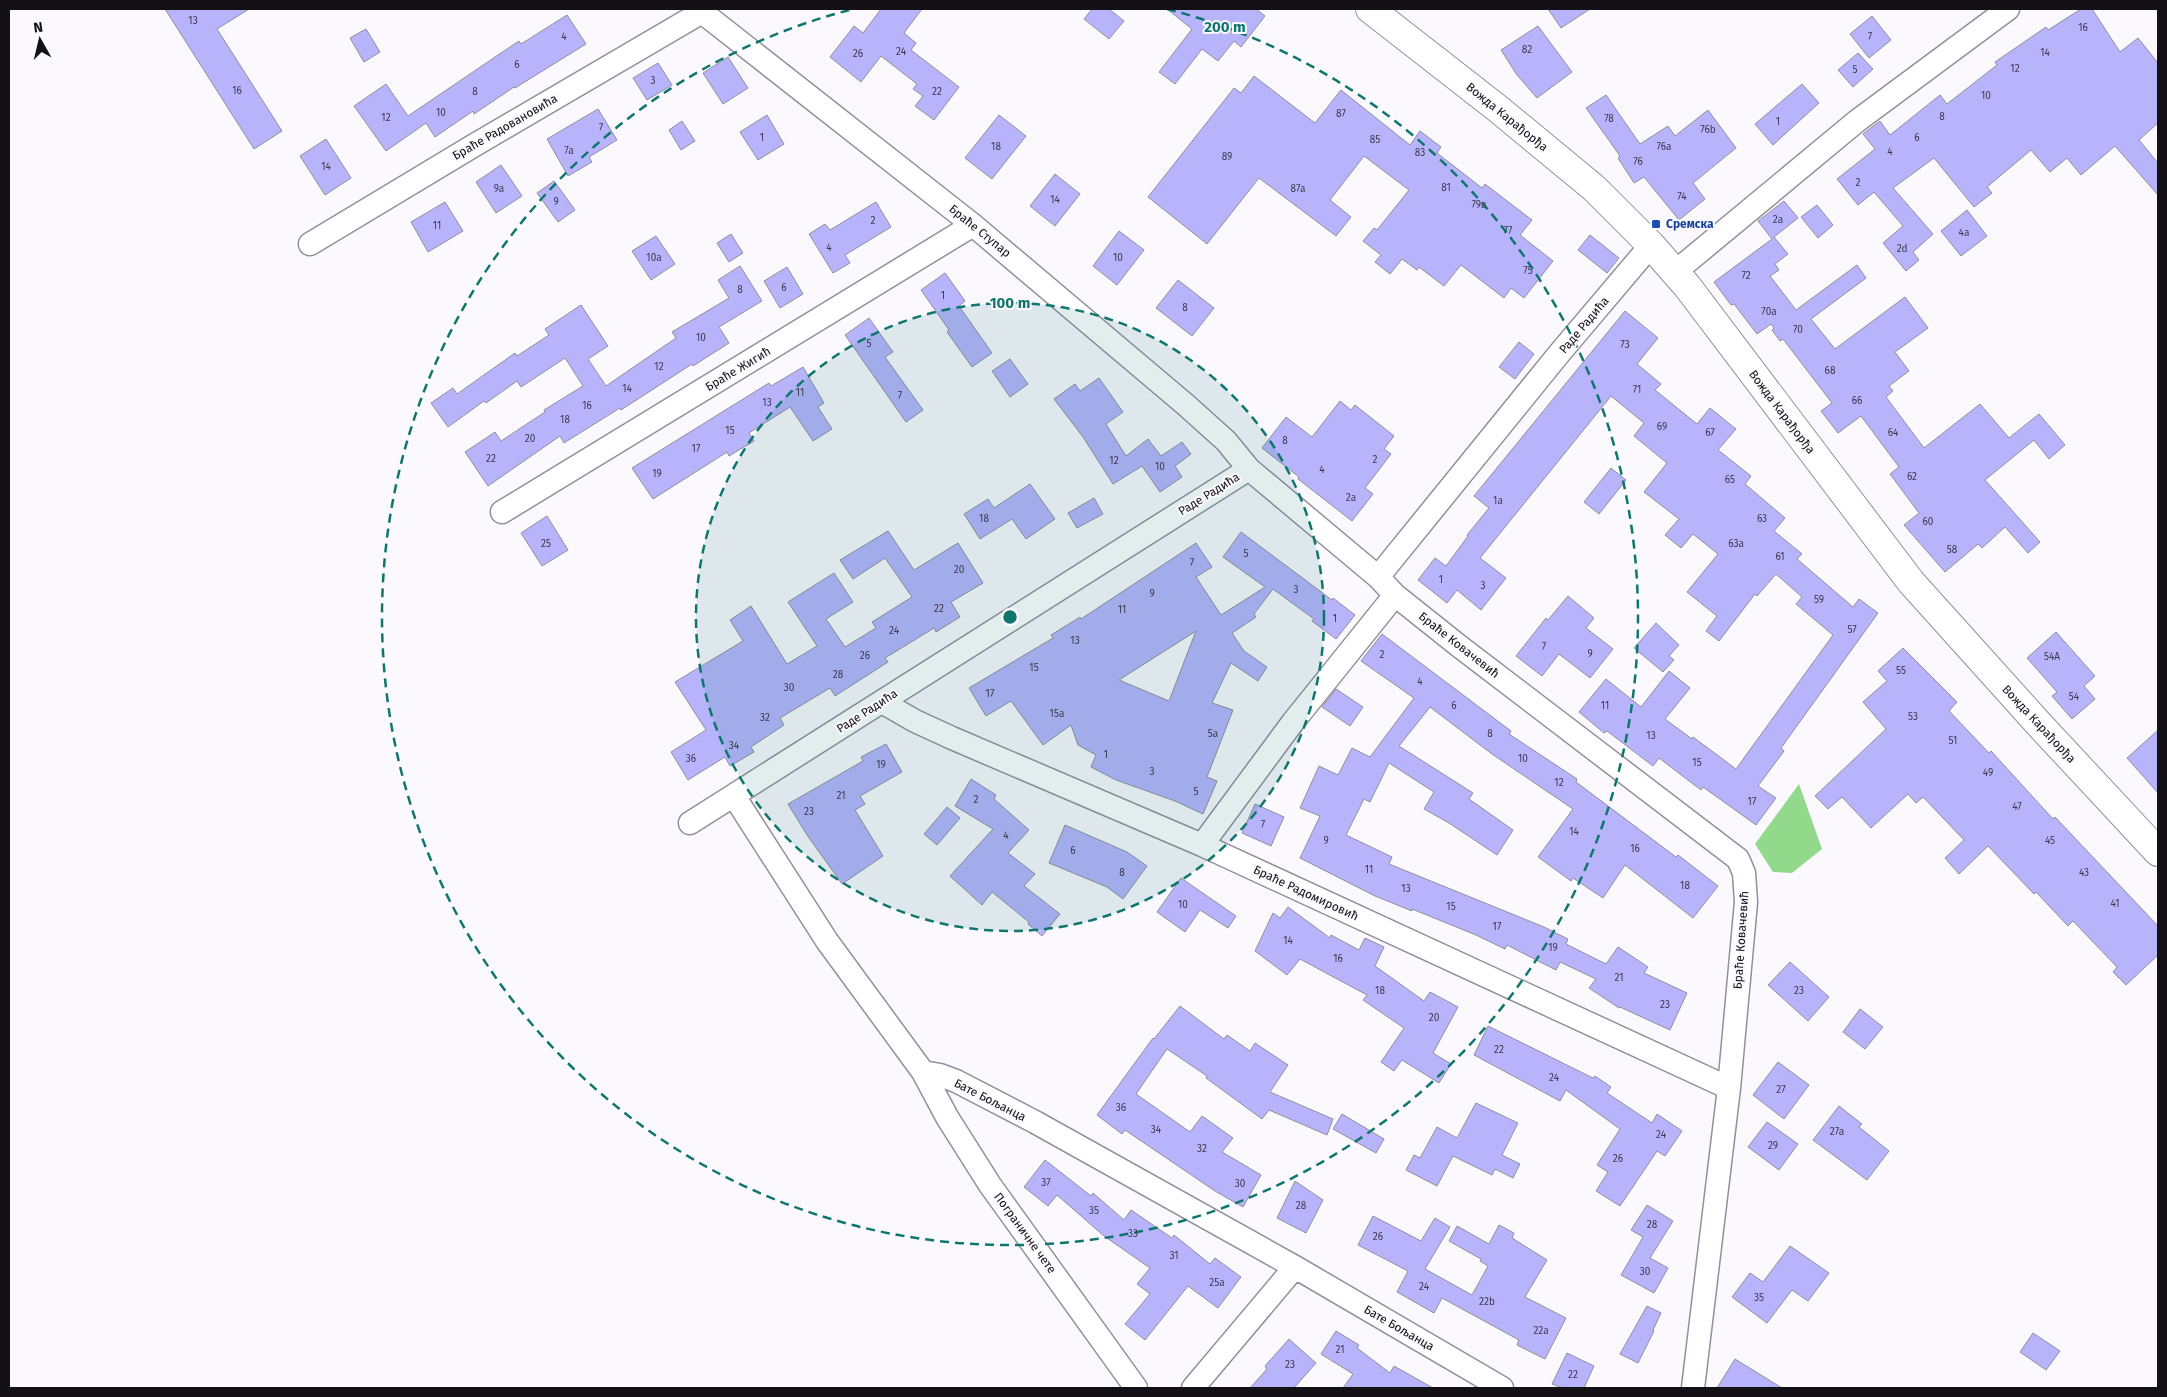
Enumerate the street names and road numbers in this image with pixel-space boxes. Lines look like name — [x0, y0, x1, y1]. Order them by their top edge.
street label: Вожда Карађорђа — [1463, 80, 1551, 154]
street label: Браће Радовановића — [450, 91, 560, 163]
street label: Браће Ступар — [946, 202, 1014, 260]
street label: Раде Радића — [1556, 294, 1612, 356]
street label: Браће Жигић — [703, 344, 773, 394]
street label: Вожда Карађорђа — [1746, 367, 1818, 457]
street label: Раде Радића — [1176, 470, 1242, 518]
street label: Браће Ковачевић — [1416, 609, 1502, 681]
street label: Вожда Карађорђа — [1999, 682, 2079, 766]
street label: Раде Радића — [834, 686, 900, 736]
street label: Браће Радомировић — [1251, 863, 1361, 923]
street label: Браће Ковачевић — [1731, 890, 1751, 990]
street label: Бате Бољанца — [952, 1076, 1028, 1124]
street label: Пограничне чете — [991, 1190, 1059, 1276]
street label: Бате Бољанца — [1361, 1302, 1437, 1354]

